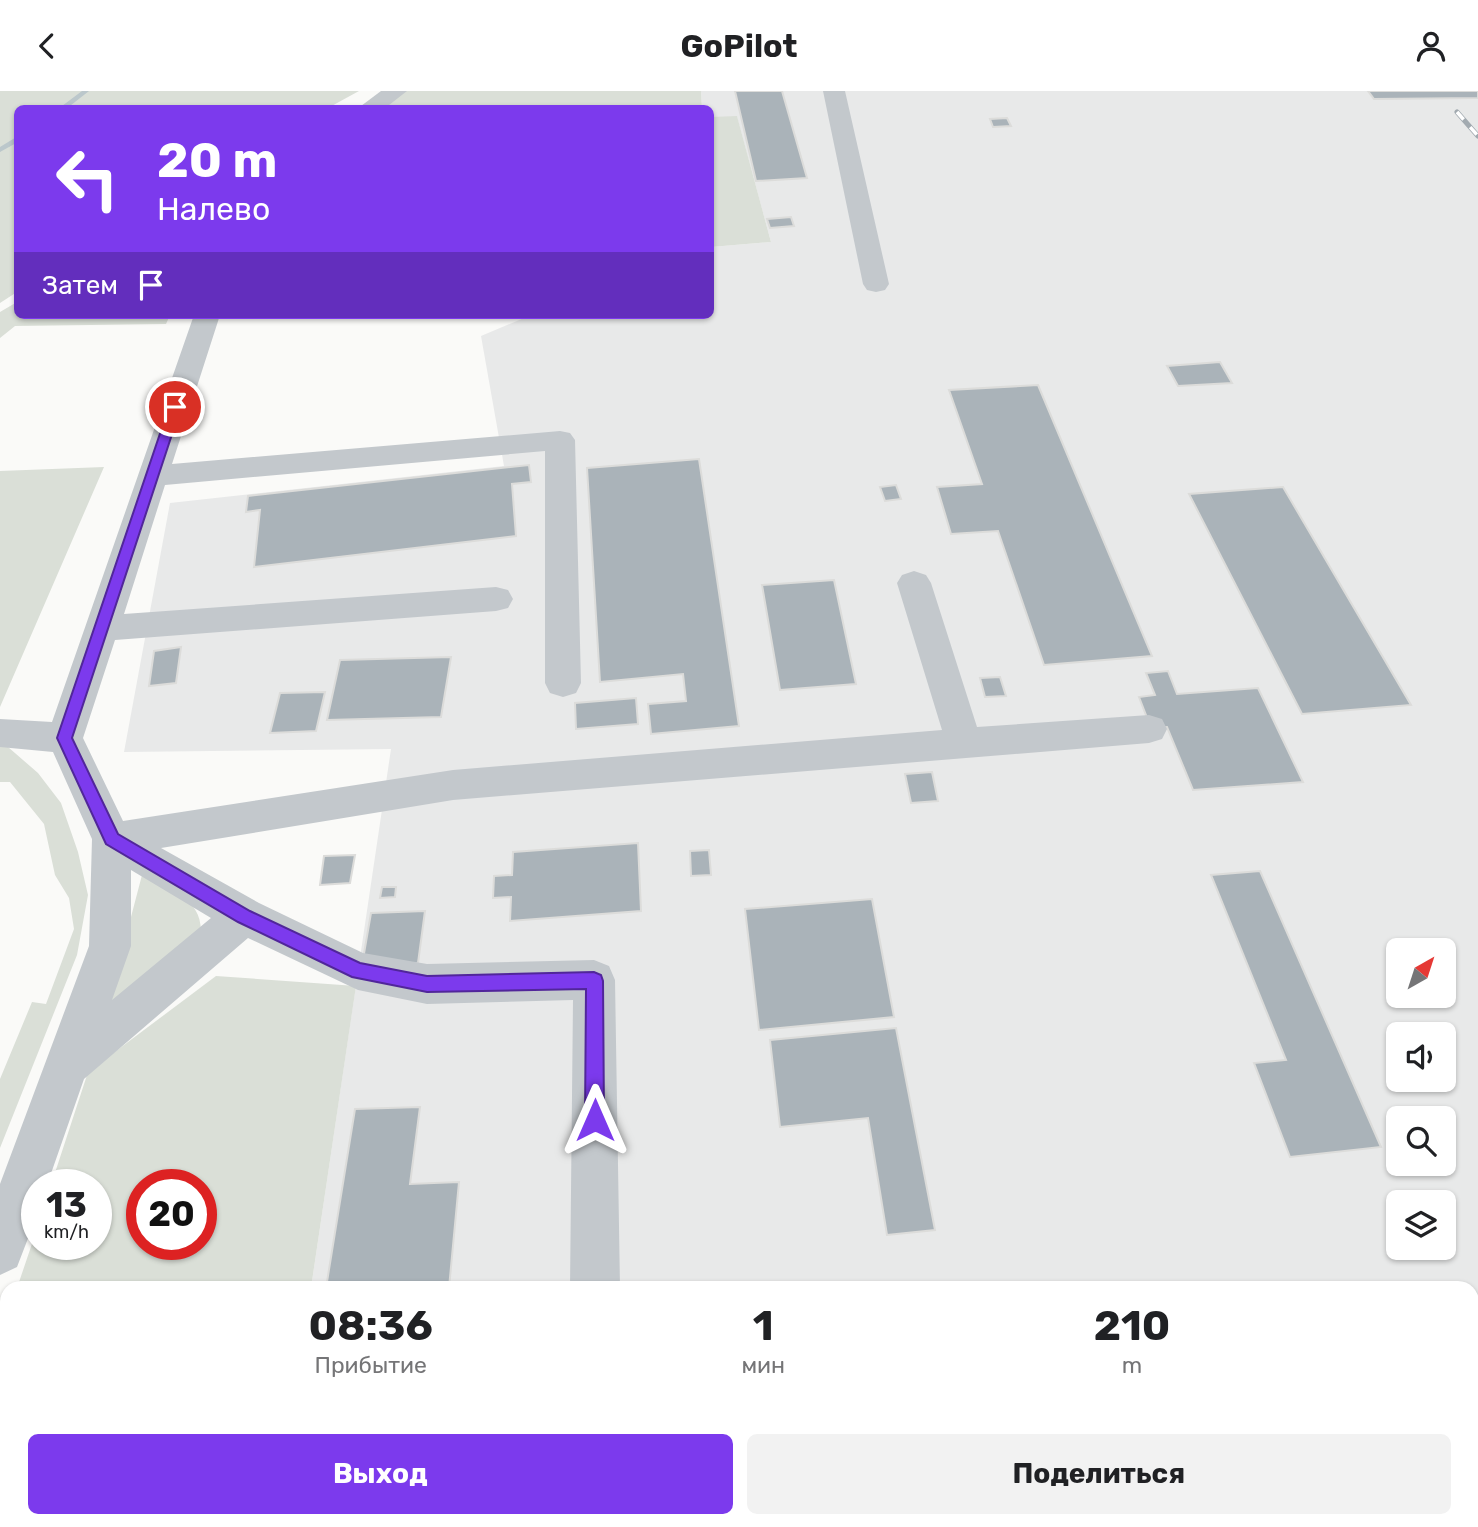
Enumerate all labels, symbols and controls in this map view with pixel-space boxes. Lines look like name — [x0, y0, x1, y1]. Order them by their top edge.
icon: back — [28, 27, 66, 65]
text: GoPilot — [681, 27, 797, 65]
icon: person — [1412, 27, 1450, 65]
text: 20 m — [157, 131, 278, 189]
icon: left — [42, 133, 133, 224]
text: Налево — [157, 190, 270, 228]
icon: arrive — [132, 266, 170, 304]
text: Затем — [42, 270, 118, 301]
pin — [145, 377, 205, 437]
icon: arrive — [156, 388, 194, 426]
north arrow — [1386, 938, 1456, 1008]
map controls — [1386, 938, 1456, 1260]
button: sound — [1386, 1022, 1456, 1092]
position arrow — [558, 1083, 632, 1157]
button: search — [1386, 1106, 1456, 1176]
speed limit sign: 20 — [126, 1169, 217, 1260]
text: 13 — [46, 1184, 87, 1226]
button: layers — [1386, 1190, 1456, 1260]
text: km/h — [44, 1221, 89, 1243]
text: 08:36 — [309, 1301, 433, 1351]
text: 1 — [753, 1301, 774, 1351]
text: 210 — [1094, 1301, 1170, 1351]
text: Прибытие — [314, 1351, 427, 1379]
text: мин — [741, 1351, 785, 1379]
text: m — [1122, 1351, 1142, 1379]
button: Выход — [28, 1434, 733, 1514]
button: Поделиться — [747, 1434, 1451, 1514]

